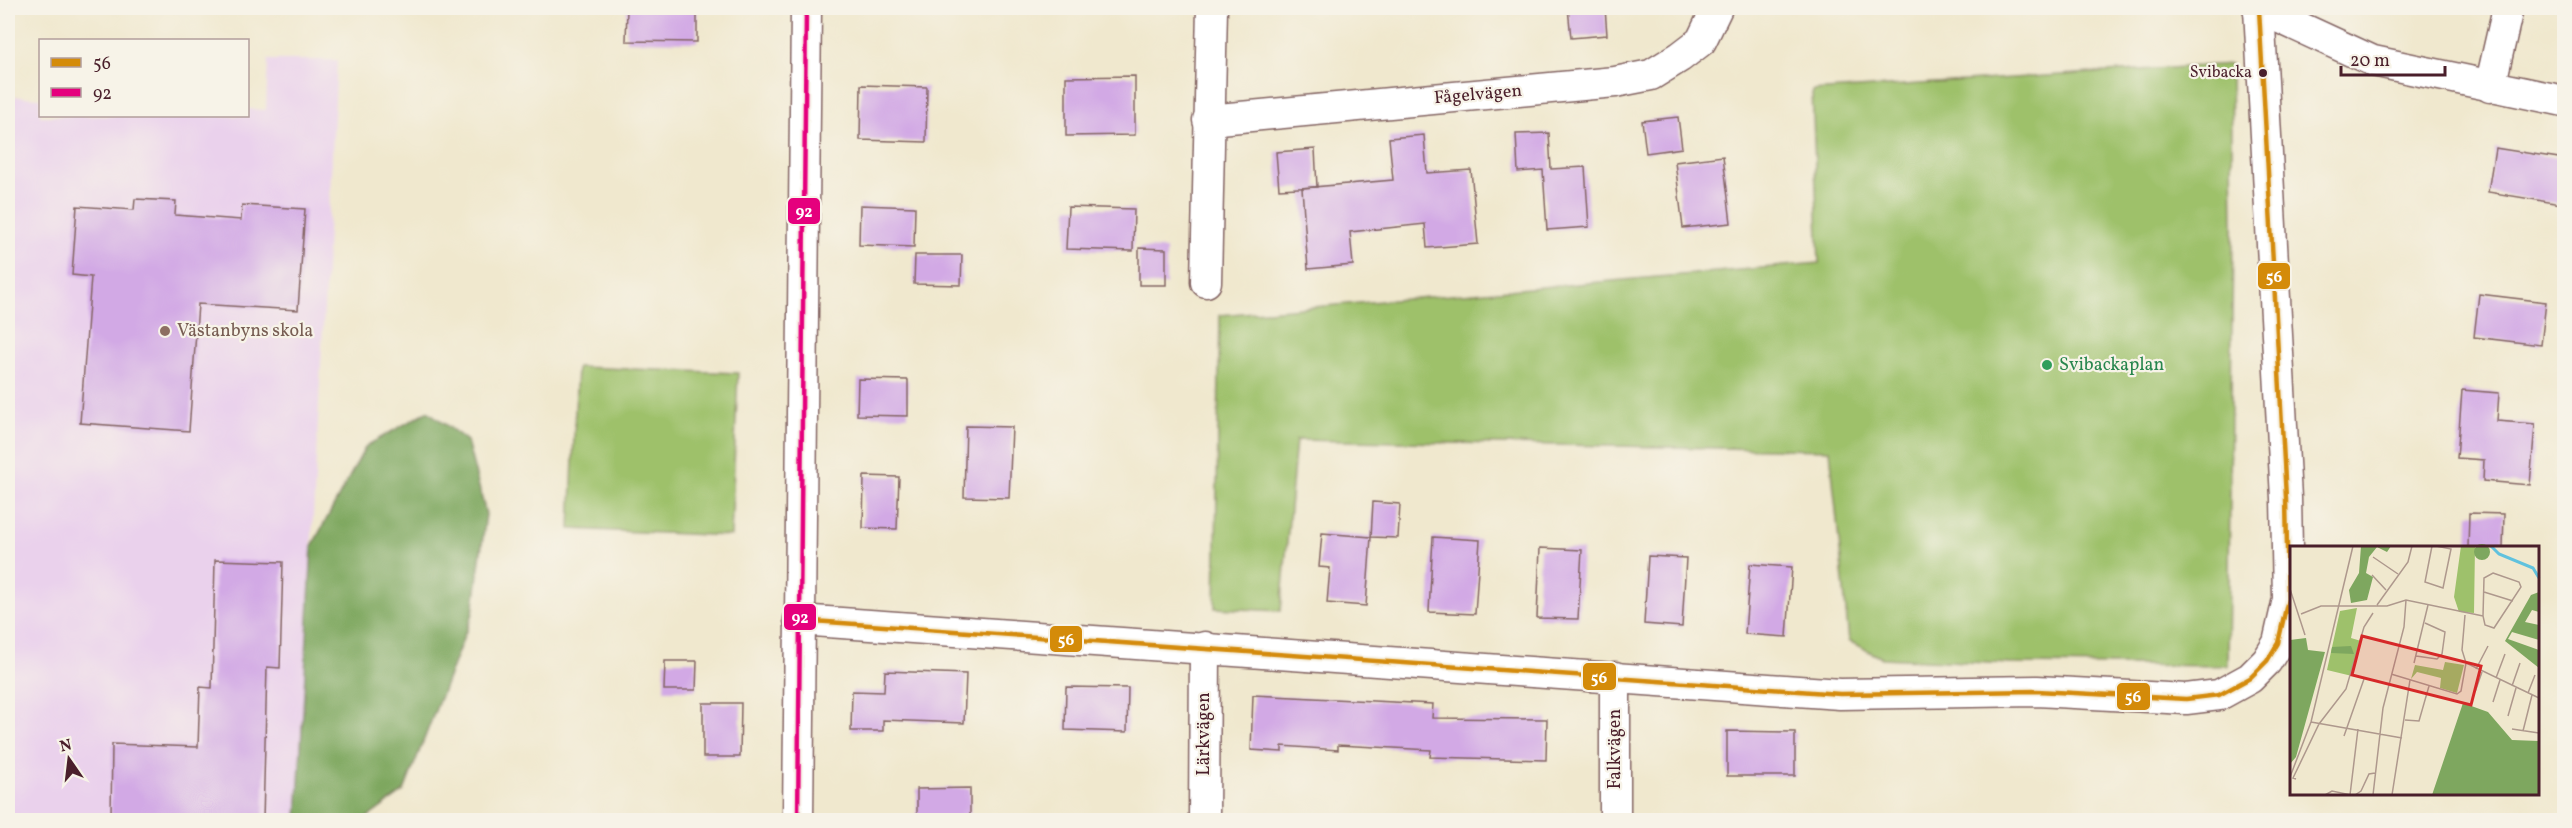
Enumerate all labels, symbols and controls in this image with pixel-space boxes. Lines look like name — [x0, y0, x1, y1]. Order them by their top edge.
legend — [39, 39, 249, 117]
scale bar — [2341, 39, 2444, 77]
text: 20 m — [2350, 49, 2390, 74]
text: 56 — [93, 52, 111, 77]
place label: Svibacka — [2190, 62, 2252, 84]
marker: Svibacka — [2257, 67, 2269, 79]
street label: Fågelvägen — [1433, 79, 1523, 111]
text: 92 — [93, 82, 112, 107]
line badge: 92 — [787, 197, 821, 225]
text: 92 — [795, 202, 813, 224]
line badge: 56 — [2257, 262, 2291, 290]
text: 56 — [2266, 267, 2282, 289]
place label: Västanbyns skola — [177, 319, 313, 344]
marker: Västanbyns skola — [158, 324, 172, 338]
place label: Svibackaplan — [2059, 353, 2165, 378]
marker: Svibackaplan — [2040, 358, 2054, 372]
inset map — [2290, 546, 2539, 795]
line badge: 92 — [783, 603, 817, 631]
text: 92 — [791, 608, 809, 630]
line badge: 56 — [1049, 625, 1083, 653]
text: 56 — [1058, 630, 1074, 652]
line badge: 56 — [1582, 662, 1617, 691]
text: 56 — [1591, 668, 1607, 690]
line badge: 56 — [2116, 682, 2151, 711]
text: 56 — [2125, 687, 2141, 709]
street label: Lärkvägen — [1192, 692, 1217, 776]
street label: Falkvägen — [1603, 709, 1628, 789]
north arrow — [39, 729, 99, 789]
text: N — [58, 734, 75, 758]

